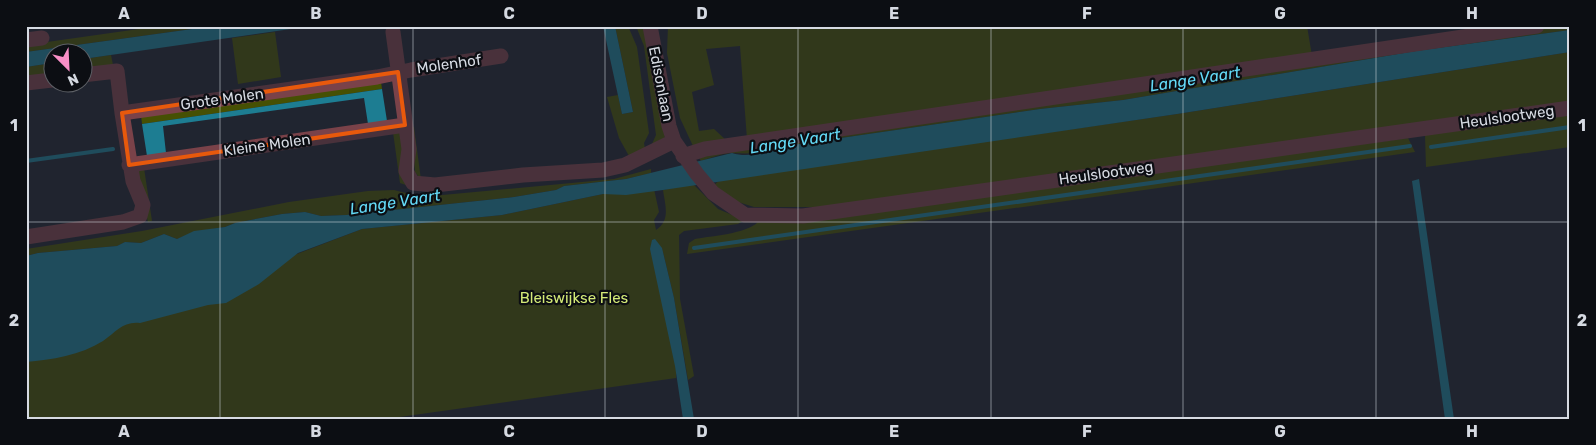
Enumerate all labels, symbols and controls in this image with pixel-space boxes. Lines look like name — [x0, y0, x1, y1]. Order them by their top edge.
text: A — [118, 4, 130, 23]
text: B — [310, 4, 322, 23]
text: C — [503, 4, 515, 23]
text: D — [696, 4, 708, 23]
text: E — [889, 4, 899, 23]
text: F — [1082, 4, 1092, 23]
text: G — [1274, 4, 1286, 23]
text: H — [1466, 4, 1478, 23]
north arrow — [42, 42, 92, 92]
street label: Edisonlaan — [645, 45, 677, 123]
street label: Molenhof — [416, 51, 483, 77]
water label: Lange Vaart — [1148, 62, 1242, 96]
text: N — [65, 70, 81, 89]
street label: Grote Molen — [179, 84, 265, 114]
street label: Heulslootweg — [1459, 101, 1555, 133]
text: 1 — [10, 116, 18, 135]
text: 1 — [1578, 116, 1586, 135]
water label: Lange Vaart — [748, 124, 842, 158]
street label: Kleine Molen — [222, 130, 312, 160]
street label: Heulslootweg — [1058, 157, 1154, 189]
water label: Lange Vaart — [348, 185, 442, 219]
park label: Bleiswijkse Fles — [520, 289, 629, 307]
text: 2 — [9, 311, 19, 330]
text: 2 — [1577, 311, 1587, 330]
text: A — [118, 422, 130, 441]
text: B — [310, 422, 322, 441]
text: C — [503, 422, 515, 441]
text: D — [696, 422, 708, 441]
text: E — [889, 422, 899, 441]
text: F — [1082, 422, 1092, 441]
text: G — [1274, 422, 1286, 441]
text: H — [1466, 422, 1478, 441]

